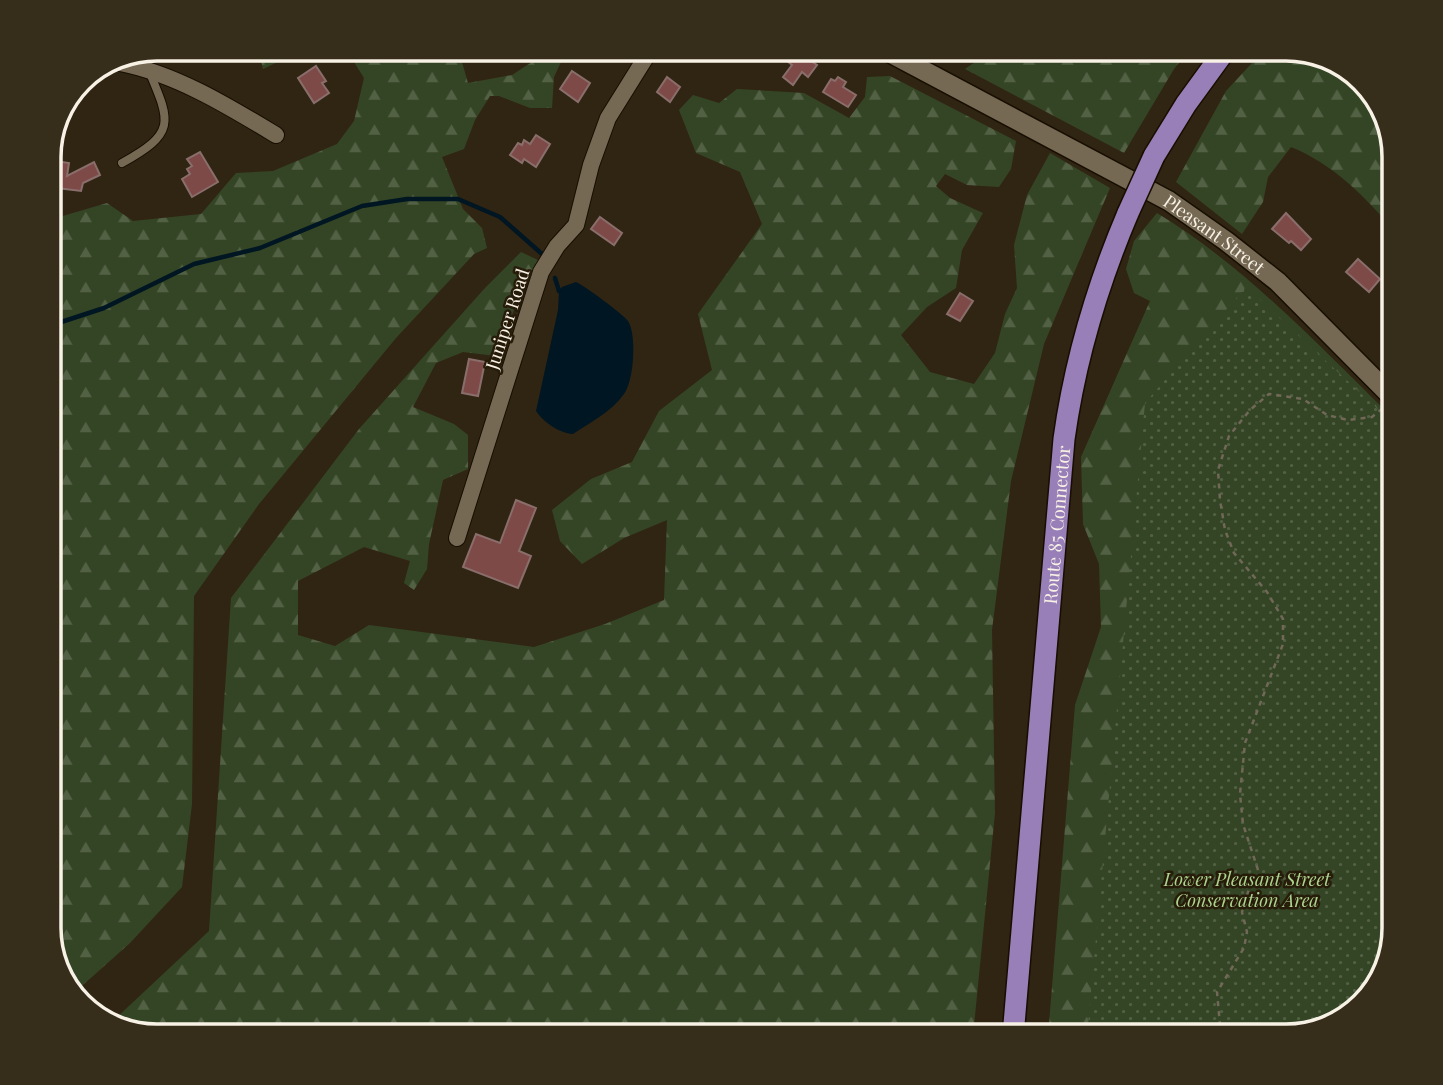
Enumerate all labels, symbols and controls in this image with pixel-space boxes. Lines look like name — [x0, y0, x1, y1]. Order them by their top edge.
street label: Pleasant Street — [1159, 189, 1270, 280]
street label: Juniper Road — [479, 265, 535, 373]
street label: Route 85 Connector — [1038, 445, 1075, 605]
park label: Lower Pleasant Street Conservation Area — [1163, 867, 1331, 912]

